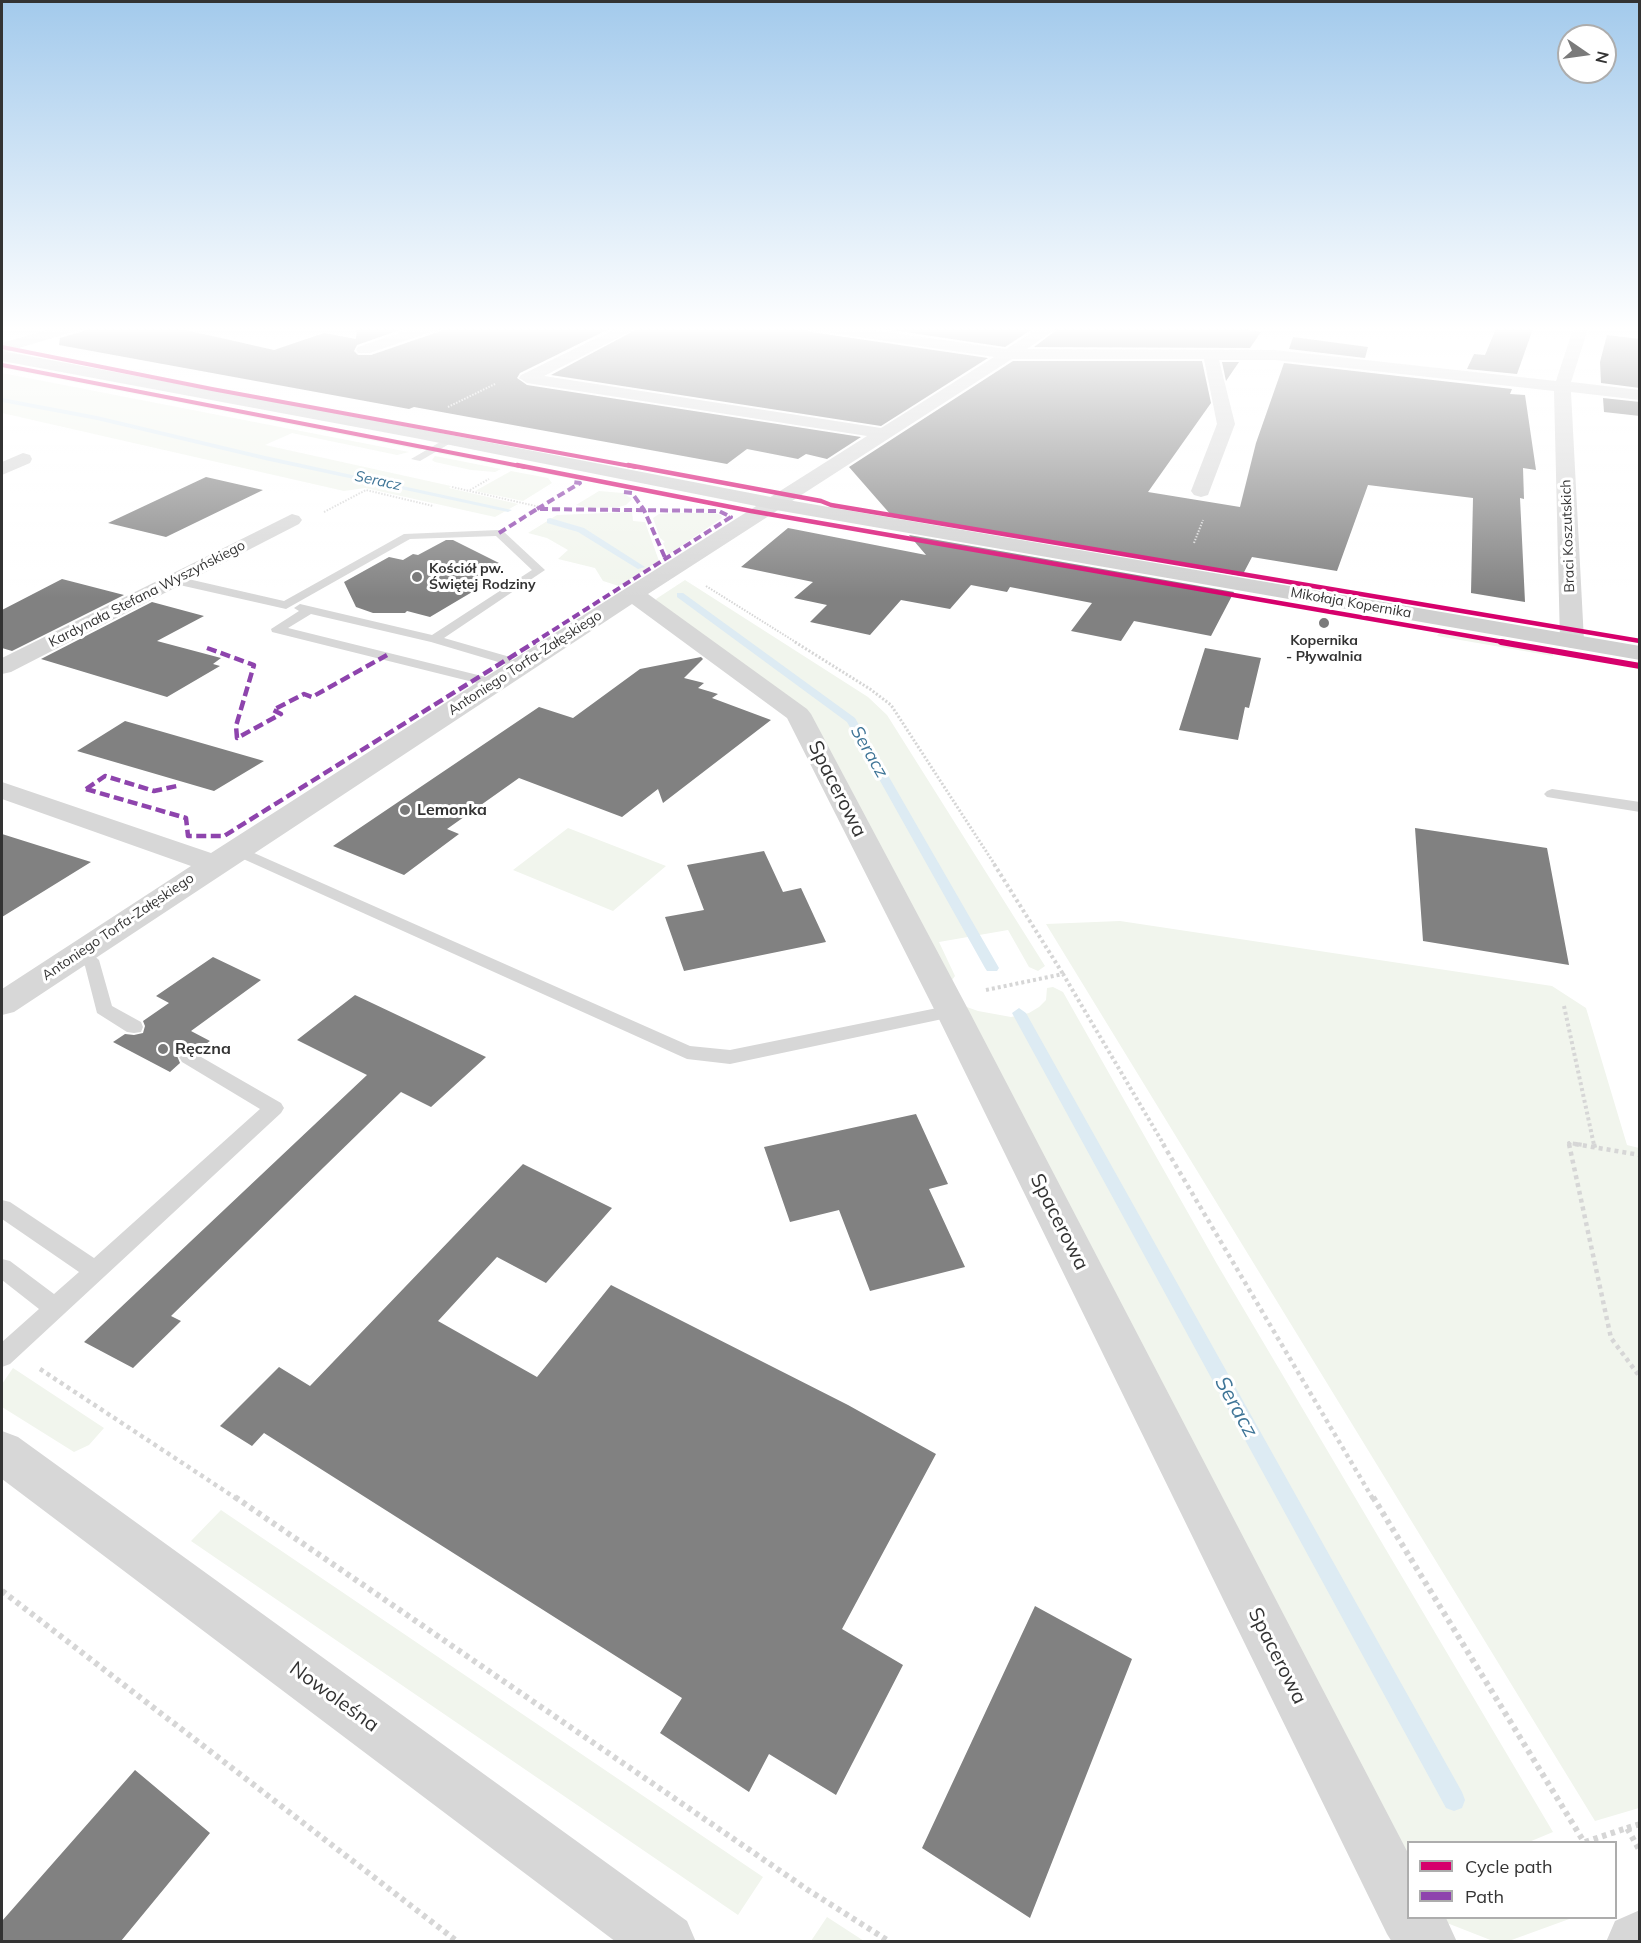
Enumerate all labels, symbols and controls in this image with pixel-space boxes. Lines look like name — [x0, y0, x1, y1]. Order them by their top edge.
north arrow — [1557, 24, 1617, 84]
text: N — [1591, 49, 1614, 66]
water label: Seracz — [353, 467, 403, 495]
street label: Braci Koszutskich — [1558, 479, 1578, 593]
street label: Kardynała Stefana Wyszyńskiego — [46, 537, 248, 651]
place label: Kościół pw. Świętej Rodziny — [429, 561, 536, 594]
marker: Kościół pw. Świętej Rodziny — [410, 570, 424, 584]
street label: Mikołaja Kopernika — [1289, 584, 1413, 622]
street label: Antoniego Torfa-Załęskiego — [445, 607, 605, 719]
marker: Kopernika - Pływalnia — [1317, 616, 1331, 630]
place label: Kopernika - Pływalnia — [1286, 633, 1362, 666]
water label: Seracz — [846, 722, 892, 782]
street label: Spacerowa — [803, 737, 871, 841]
place label: Lemonka — [417, 800, 487, 820]
marker: Lemonka — [398, 803, 412, 817]
street label: Antoniego Torfa-Załęskiego — [39, 870, 197, 984]
place label: Ręczna — [175, 1039, 231, 1059]
marker: Ręczna — [156, 1042, 170, 1056]
street label: Spacerowa — [1025, 1170, 1093, 1274]
water label: Seracz — [1209, 1372, 1263, 1442]
street label: Spacerowa — [1243, 1604, 1311, 1708]
street label: Nowoleśna — [285, 1657, 383, 1737]
legend — [1407, 1841, 1617, 1919]
text: Cycle path — [1465, 1855, 1552, 1878]
text: Path — [1465, 1885, 1504, 1908]

